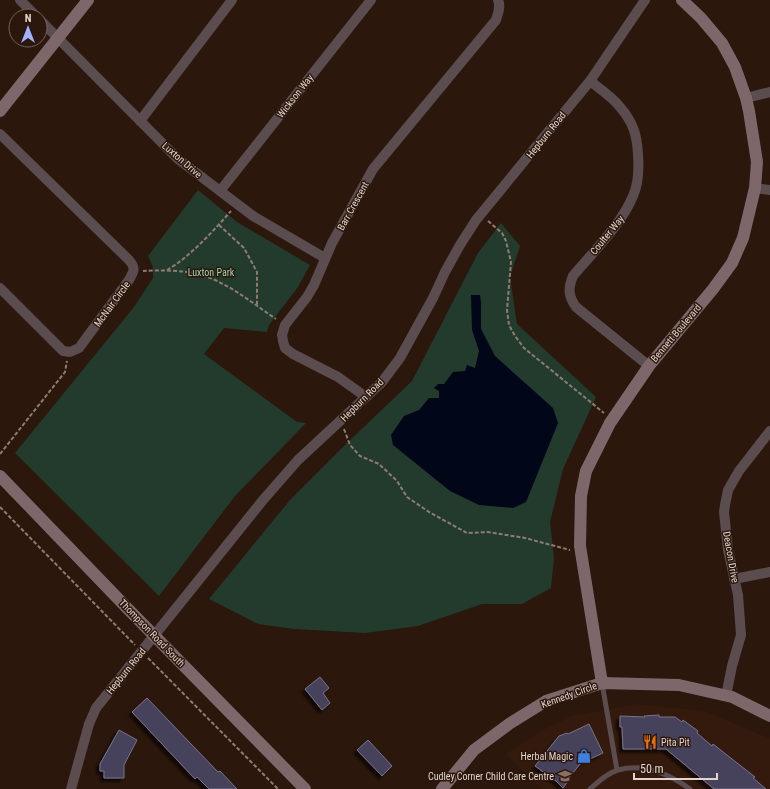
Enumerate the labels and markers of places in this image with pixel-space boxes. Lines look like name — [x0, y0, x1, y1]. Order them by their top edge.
restaurant icon: Pita Pit — [642, 734, 658, 750]
place label: Pita Pit — [661, 737, 690, 748]
shop icon: Herbal Magic — [576, 748, 592, 764]
place label: Herbal Magic — [521, 751, 573, 762]
school or university icon: Cudley Corner Child Care Centre — [557, 768, 573, 784]
place label: Cudley Corner Child Care Centre — [428, 771, 554, 782]

